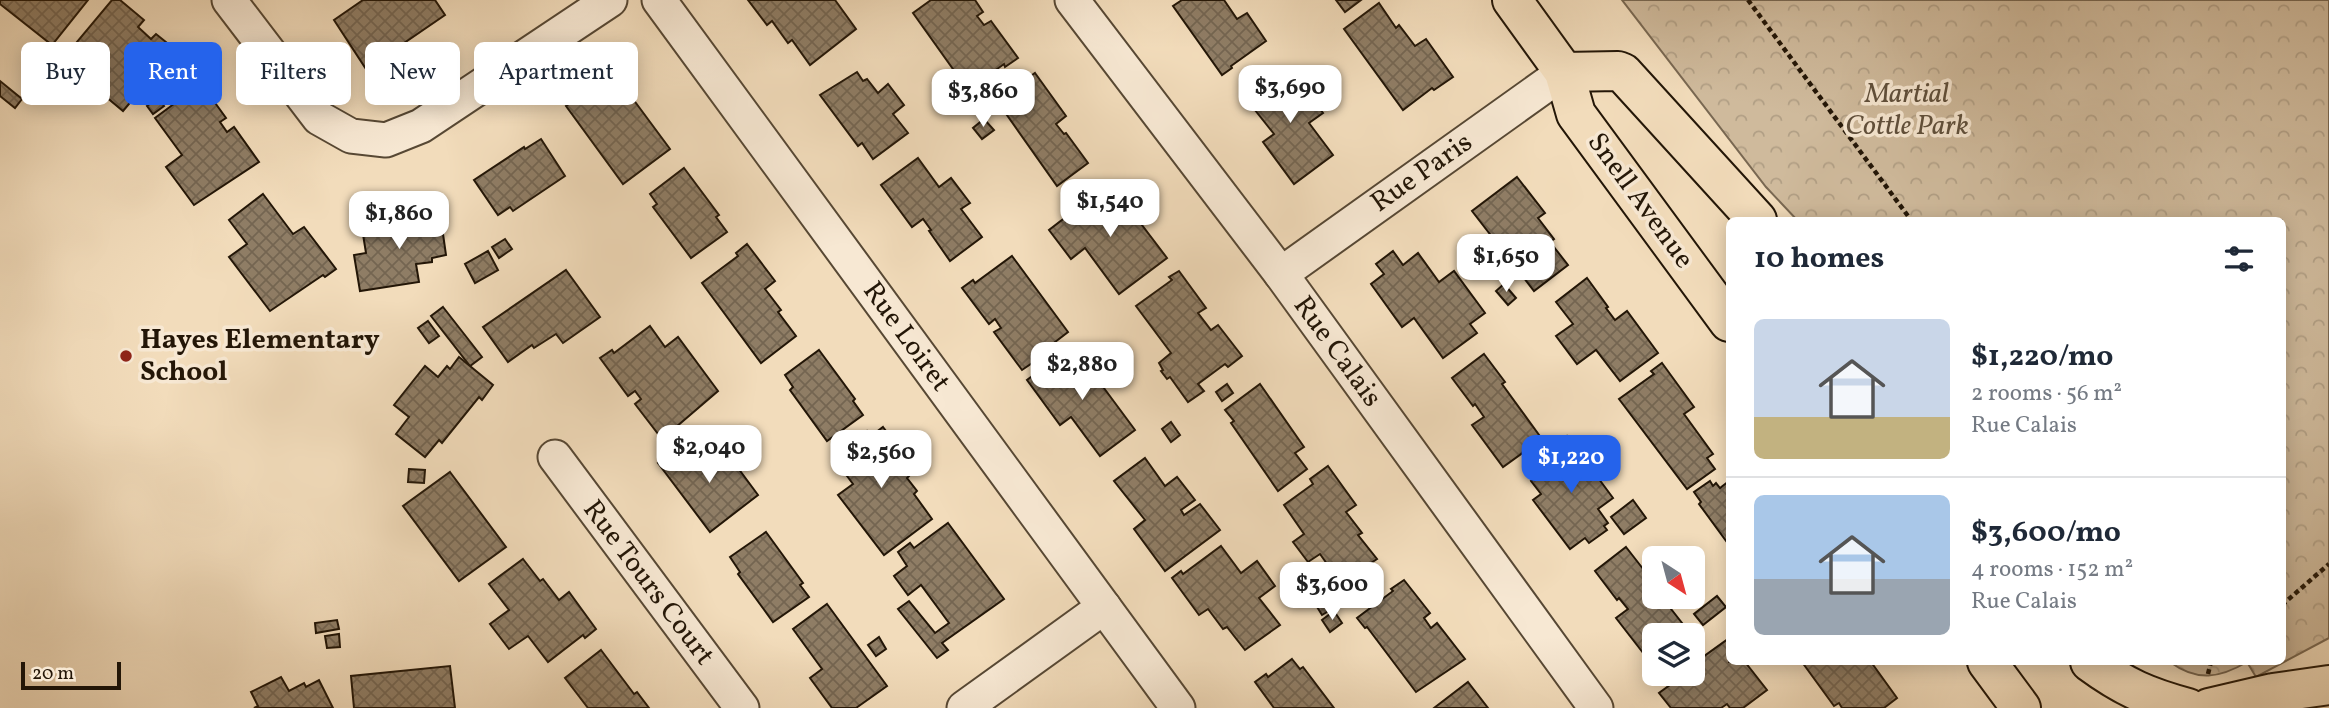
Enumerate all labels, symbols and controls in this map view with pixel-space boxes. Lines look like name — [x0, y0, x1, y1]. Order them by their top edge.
chip: Buy — [21, 42, 110, 105]
chip: Rent — [124, 42, 222, 105]
chip: Filters — [236, 42, 351, 105]
chip: New — [365, 42, 460, 105]
chip: Apartment — [474, 42, 638, 105]
pin: $3,690 — [1233, 66, 1347, 125]
pin: $3,860 — [926, 69, 1040, 129]
text: $3,690 — [1255, 72, 1325, 104]
park label: Martial Cottle Park — [1845, 75, 1969, 146]
text: $3,860 — [948, 76, 1018, 108]
street label: Rue Paris — [1363, 124, 1481, 222]
street label: Snell Avenue — [1577, 125, 1703, 277]
pin: $1,540 — [1053, 180, 1167, 239]
text: $1,540 — [1076, 186, 1144, 218]
pin: $1,860 — [342, 191, 456, 251]
text: $1,860 — [365, 198, 433, 230]
pin: $1,650 — [1449, 234, 1563, 294]
text: 10 homes — [1754, 238, 1884, 280]
icon: filters — [2220, 240, 2258, 278]
text: $1,650 — [1473, 241, 1539, 273]
street label: Rue Loiret — [853, 274, 959, 400]
street label: Rue Calais — [1283, 288, 1391, 416]
place label: Hayes Elementary School — [140, 321, 380, 392]
text: $1,220/mo — [1971, 336, 2113, 378]
pin: $2,880 — [1025, 342, 1139, 402]
icon: home — [1810, 347, 1894, 431]
marker: Hayes Elementary School — [118, 348, 134, 364]
text: $2,880 — [1047, 349, 1117, 381]
text: 2 rooms · 56 m² — [1971, 378, 2122, 410]
text: Rue Calais — [1971, 410, 2077, 442]
pin: $2,040 — [652, 426, 766, 485]
pin: $2,560 — [824, 430, 938, 490]
text: $2,040 — [673, 432, 745, 464]
pin: $1,220 — [1514, 435, 1628, 495]
text: $2,560 — [846, 437, 916, 469]
text: $1,220 — [1538, 442, 1604, 474]
street label: Rue Tours Court — [573, 492, 723, 674]
text: $3,600/mo — [1971, 512, 2121, 554]
icon: home — [1810, 523, 1894, 607]
north arrow — [1642, 546, 1704, 609]
map controls — [1642, 546, 1705, 686]
text: 4 rooms · 152 m² — [1971, 554, 2133, 586]
pin: $3,600 — [1275, 562, 1389, 622]
text: $3,600 — [1296, 569, 1368, 601]
text: Rue Calais — [1971, 586, 2077, 618]
button: layers — [1642, 623, 1705, 686]
scale bar — [21, 659, 121, 691]
text: 20 m — [32, 661, 74, 687]

